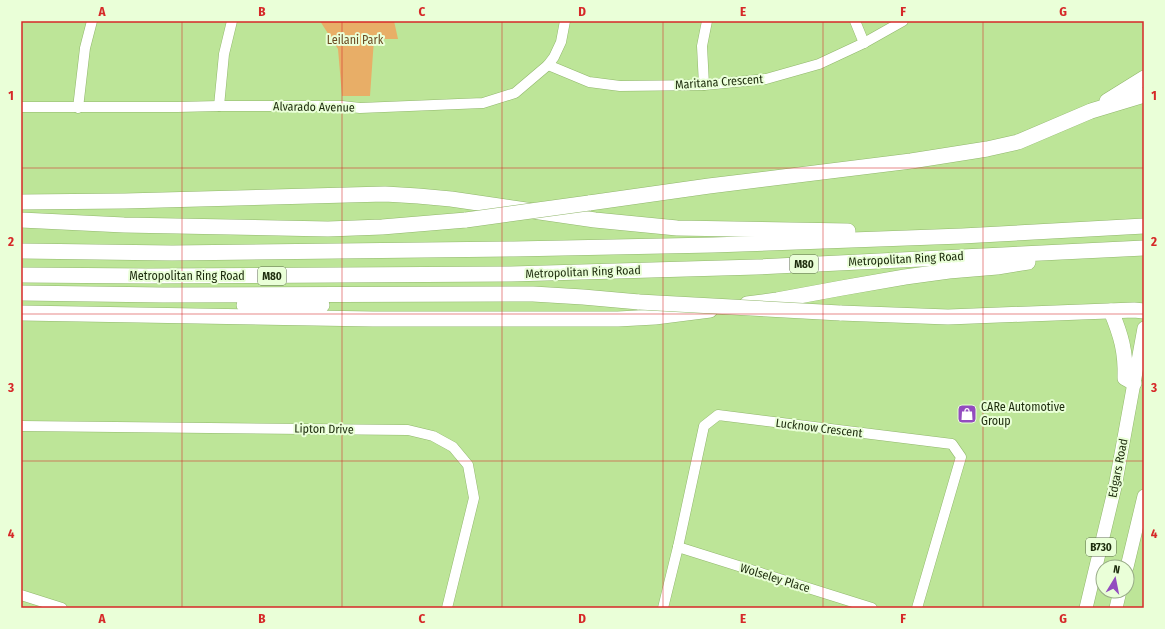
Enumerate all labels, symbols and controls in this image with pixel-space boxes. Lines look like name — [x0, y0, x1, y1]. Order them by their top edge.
text: A — [97, 4, 106, 19]
text: B — [258, 4, 266, 19]
text: C — [419, 4, 426, 19]
text: D — [578, 4, 586, 19]
text: E — [740, 4, 746, 19]
text: F — [900, 4, 906, 19]
text: G — [1059, 4, 1067, 19]
park label: Leilani Park — [327, 33, 384, 47]
street label: Maritana Crescent — [674, 72, 764, 92]
text: 1 — [8, 88, 14, 103]
text: 1 — [1151, 88, 1157, 103]
street label: Alvarado Avenue — [273, 99, 355, 115]
text: 2 — [7, 234, 14, 249]
text: 2 — [1150, 234, 1157, 249]
street label: Metropolitan Ring Road — [848, 249, 964, 269]
road number: M80 — [790, 255, 818, 273]
street label: Metropolitan Ring Road — [525, 263, 641, 281]
road number: M80 — [258, 267, 286, 285]
street label: Metropolitan Ring Road — [129, 269, 245, 283]
text: 3 — [7, 380, 14, 395]
text: 3 — [1150, 380, 1157, 395]
place label: CARe Automotive Group — [981, 400, 1065, 428]
shop icon: CARe Automotive Group — [956, 403, 978, 425]
street label: Lucknow Crescent — [775, 416, 863, 440]
street label: Lipton Drive — [294, 421, 354, 437]
street label: Edgars Road — [1105, 437, 1131, 499]
text: 4 — [8, 526, 15, 541]
text: 4 — [1151, 526, 1158, 541]
road number: B730 — [1086, 538, 1116, 556]
north arrow — [1095, 559, 1135, 599]
street label: Wolseley Place — [738, 561, 812, 595]
text: N — [1112, 563, 1121, 577]
text: A — [97, 611, 106, 626]
text: B — [258, 611, 266, 626]
text: C — [419, 611, 426, 626]
text: D — [578, 611, 586, 626]
text: E — [740, 611, 746, 626]
text: F — [900, 611, 906, 626]
text: G — [1059, 611, 1067, 626]

